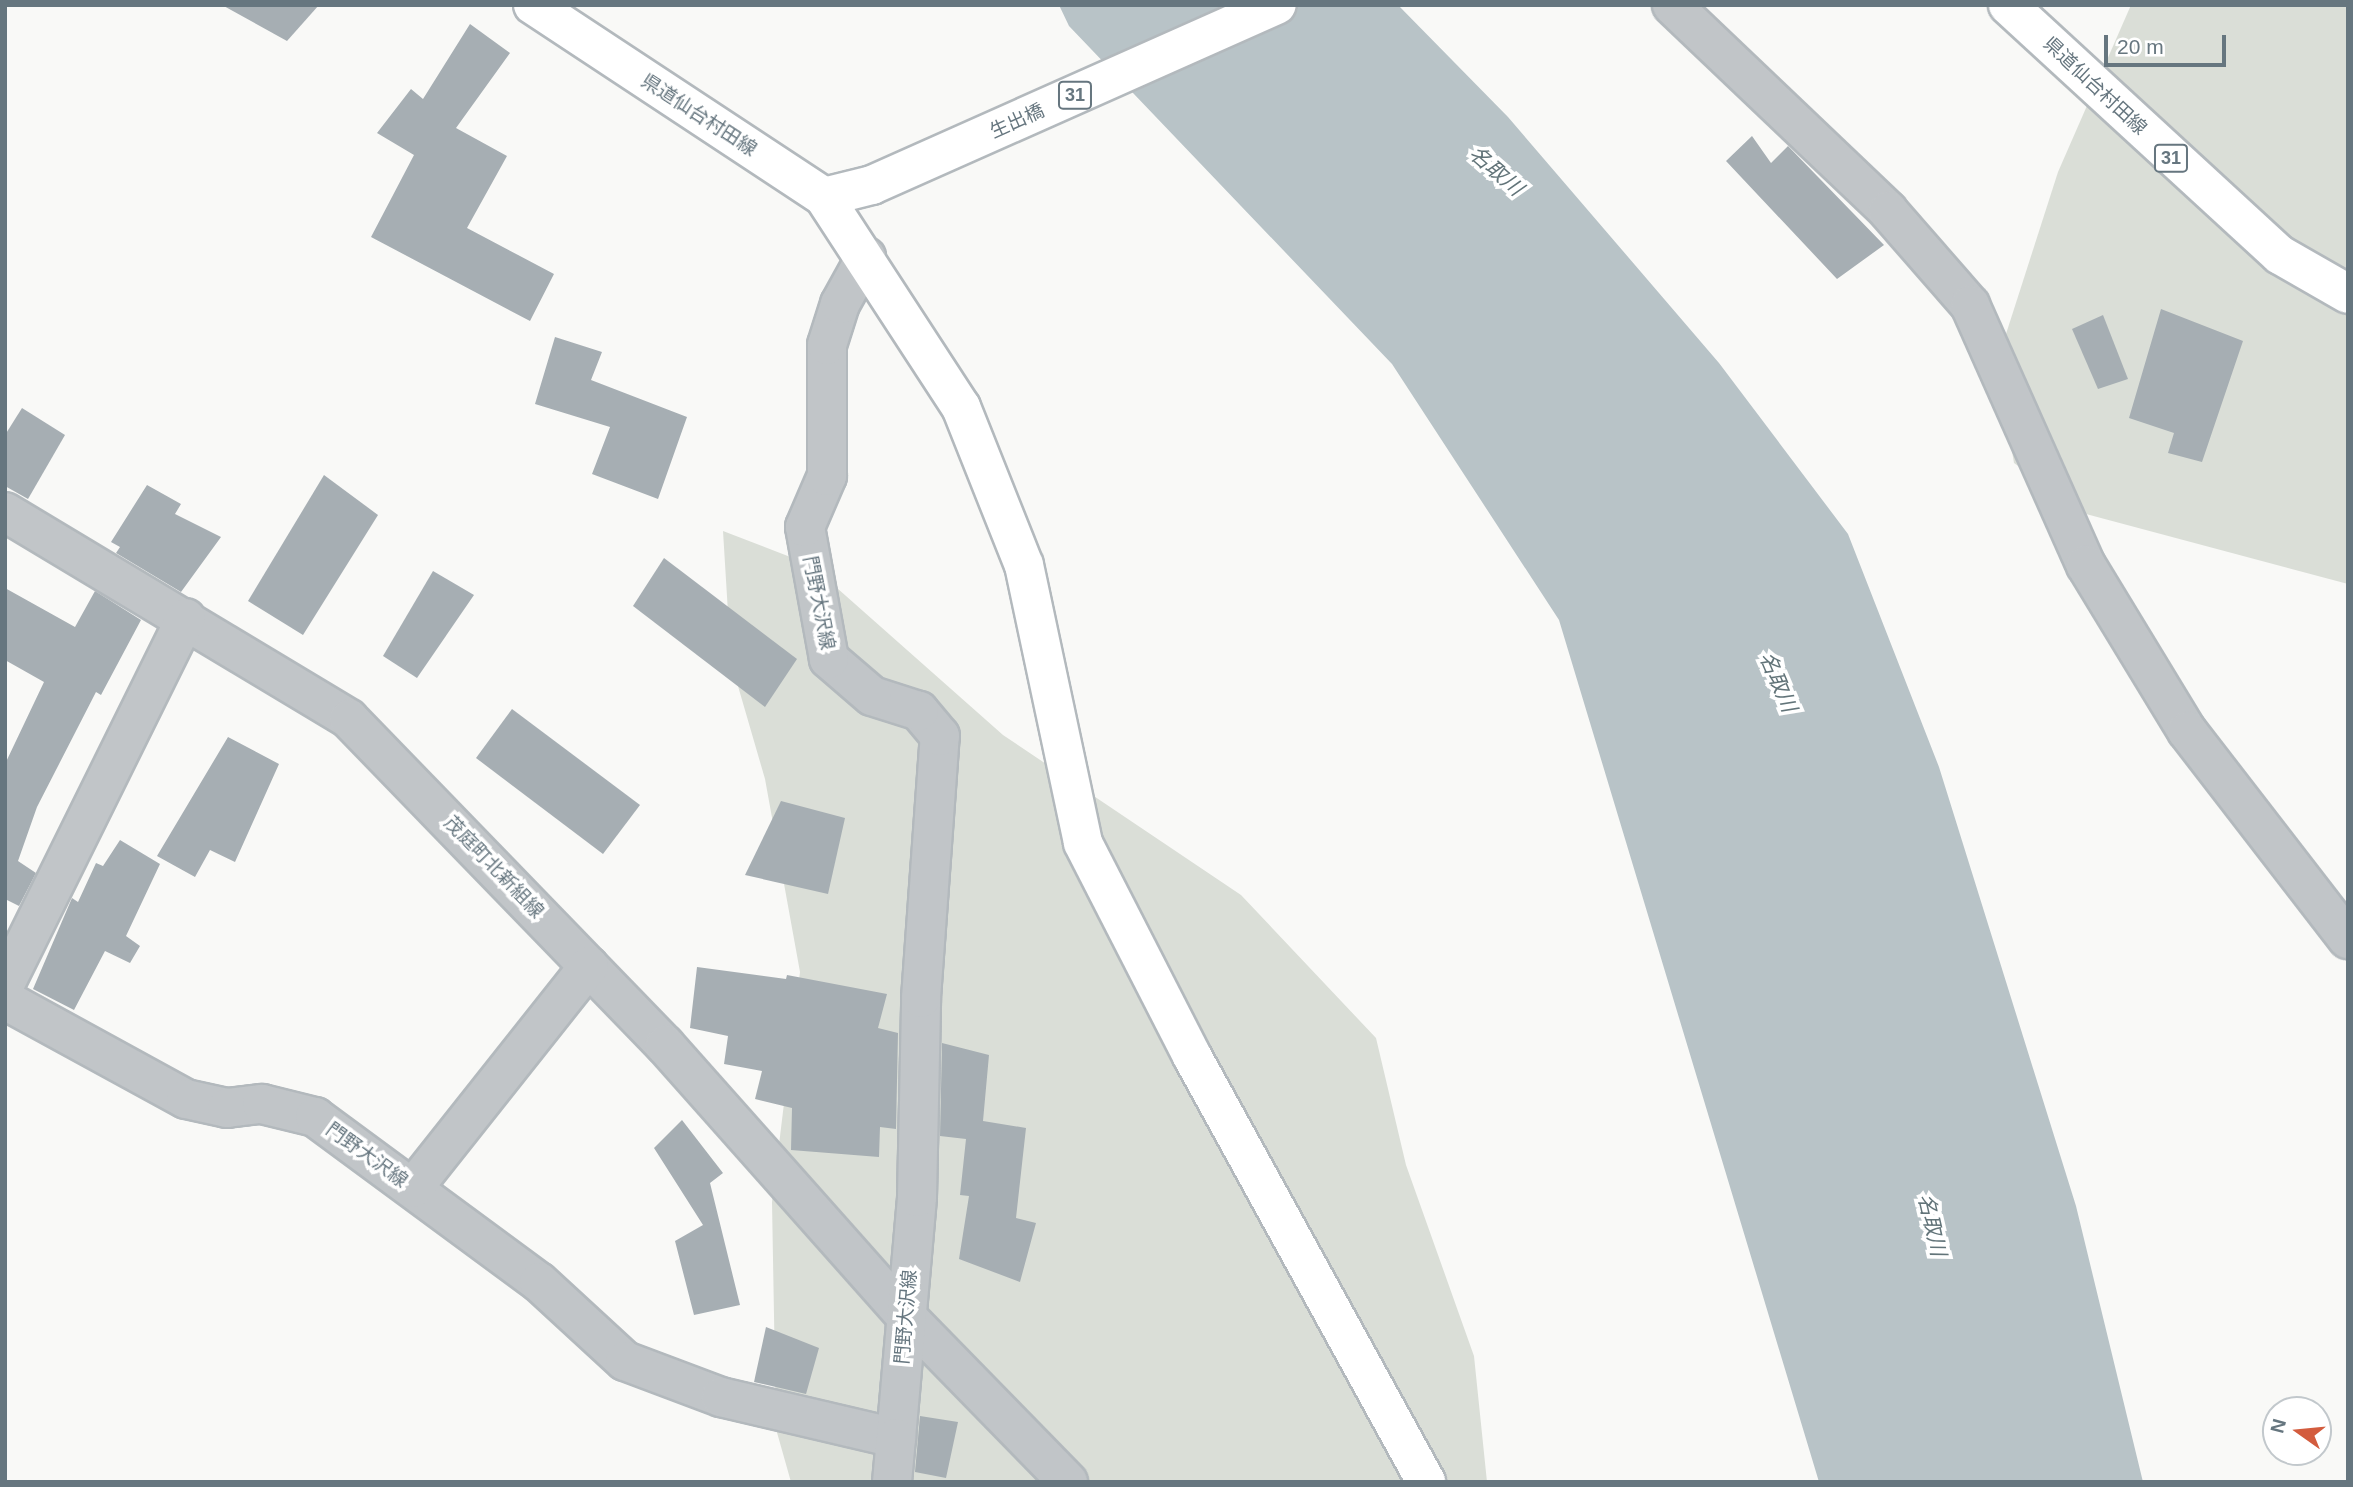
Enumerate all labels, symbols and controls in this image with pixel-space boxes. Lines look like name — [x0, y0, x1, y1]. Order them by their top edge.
scale bar — [2108, 21, 2230, 65]
street label: 県道仙台村田線 — [2039, 32, 2151, 140]
text: 20 m — [2117, 35, 2164, 58]
street label: 県道仙台村田線 — [637, 69, 761, 161]
road number: 31 — [1058, 80, 1092, 110]
street label: 生出橋 — [986, 99, 1048, 143]
water label: 名取川 — [1464, 141, 1528, 201]
road number: 31 — [2154, 144, 2188, 173]
street label: 門野大沢線 — [799, 554, 839, 652]
water label: 名取川 — [1754, 648, 1802, 716]
street label: 茂庭町北新組線 — [440, 811, 548, 923]
street label: 門野大沢線 — [322, 1118, 412, 1192]
water label: 名取川 — [1913, 1191, 1951, 1259]
street label: 門野大沢線 — [891, 1269, 921, 1365]
north arrow — [2262, 1396, 2332, 1466]
text: N — [2266, 1417, 2290, 1435]

